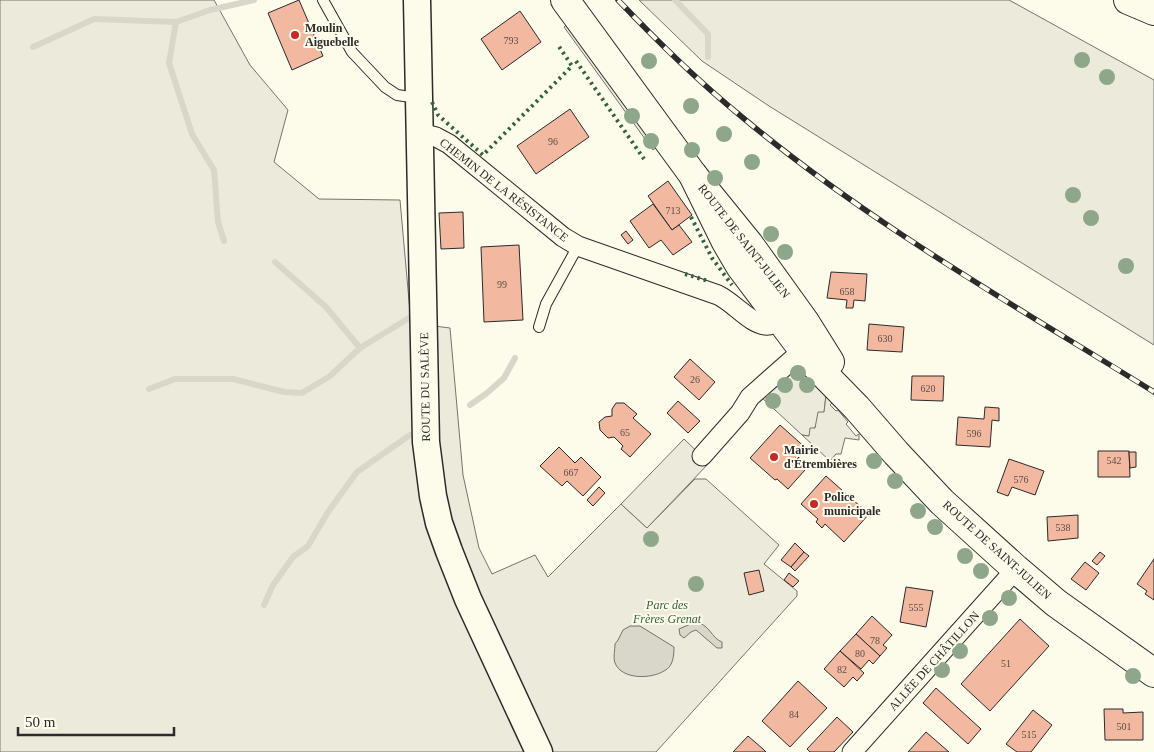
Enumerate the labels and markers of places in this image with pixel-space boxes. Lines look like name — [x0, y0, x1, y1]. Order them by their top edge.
place label: Moulin Aiguebelle — [305, 21, 360, 49]
marker: Moulin Aiguebelle — [289, 29, 301, 41]
place label: Mairie d'Étrembières — [784, 443, 857, 471]
marker: Mairie d'Étrembières — [768, 451, 780, 463]
place label: Police municipale — [824, 490, 881, 518]
marker: Police municipale — [808, 498, 820, 510]

